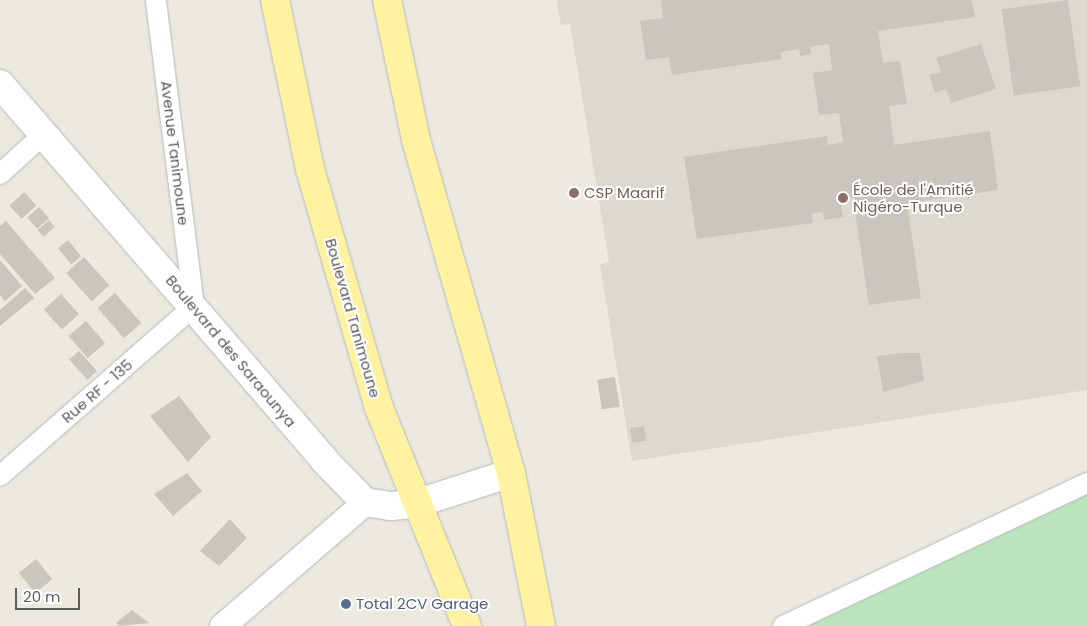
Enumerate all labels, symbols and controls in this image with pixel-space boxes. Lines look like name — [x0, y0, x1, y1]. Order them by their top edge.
street label: Avenue Tanimoune — [157, 80, 193, 226]
place label: École de l'Amitié Nigéro-Turque — [853, 180, 974, 215]
place label: CSP Maarif — [584, 184, 664, 202]
marker: CSP Maarif — [568, 187, 580, 199]
marker: École de l'Amitié Nigéro-Turque — [837, 192, 849, 204]
street label: Boulevard Tanimoune — [322, 236, 384, 400]
street label: Boulevard des Saraounya — [162, 271, 300, 431]
street label: Rue RF - 135 — [58, 355, 136, 427]
scale bar — [18, 578, 82, 610]
text: 20 m — [23, 586, 61, 607]
place label: Total 2CV Garage — [356, 595, 488, 613]
marker: Total 2CV Garage — [340, 598, 352, 610]

